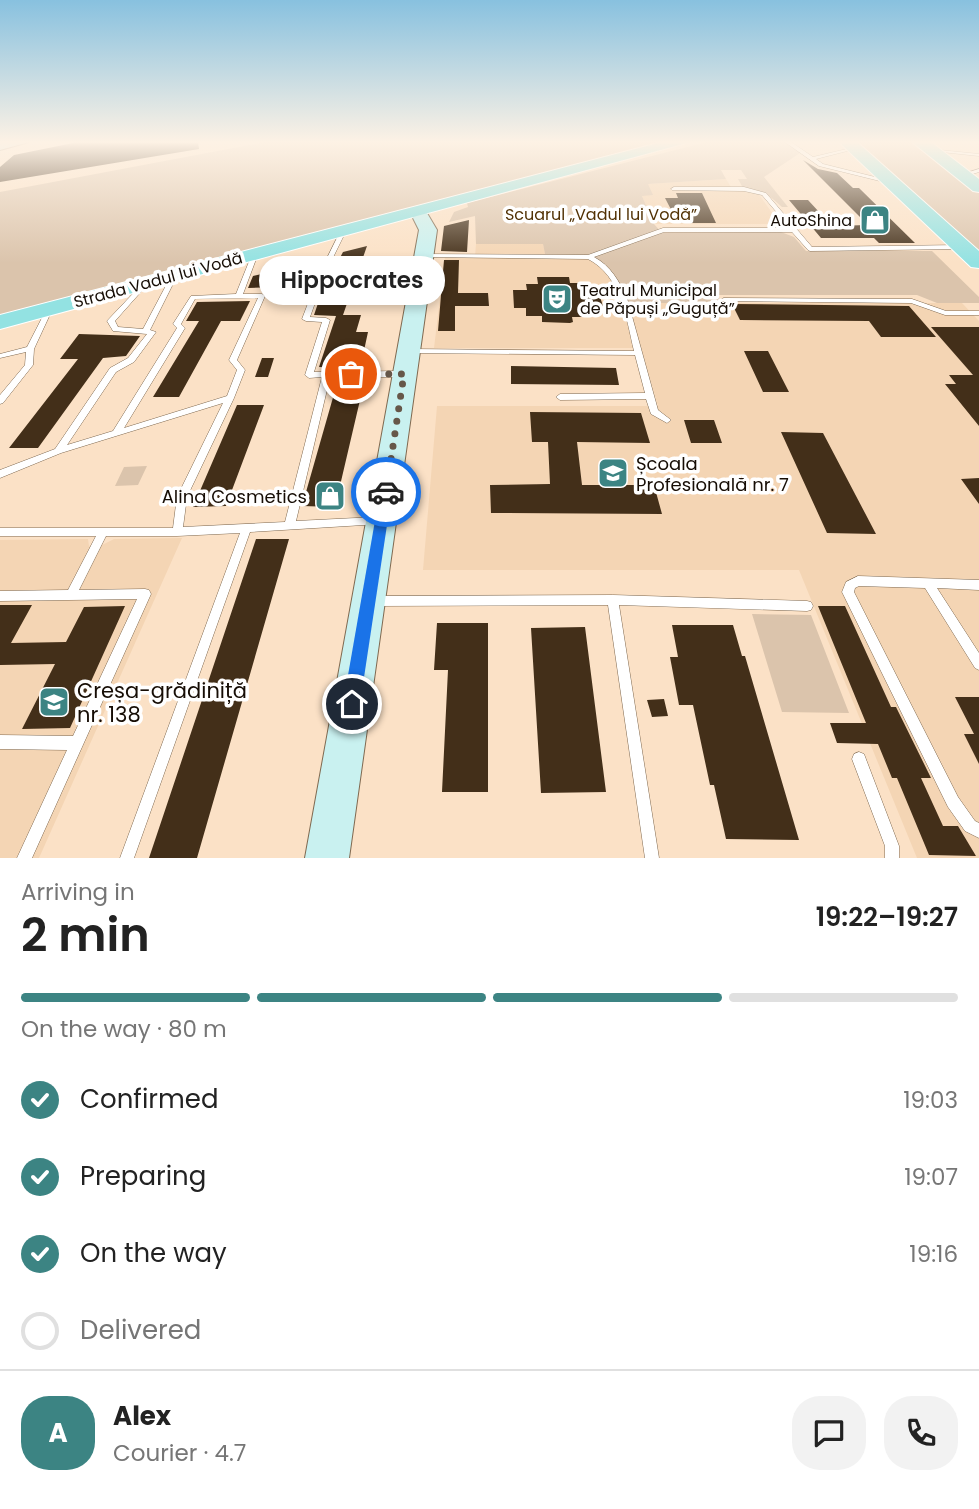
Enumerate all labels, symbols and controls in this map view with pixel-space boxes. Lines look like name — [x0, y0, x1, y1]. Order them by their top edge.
park label: Scuarul „Vadul lui Vodă” — [505, 203, 697, 226]
shop icon: AutoShina — [858, 203, 892, 237]
place label: AutoShina — [770, 209, 852, 232]
street label: Strada Vadul lui Vodă — [71, 246, 245, 314]
callout: Hippocrates — [258, 255, 444, 304]
text: Hippocrates — [280, 264, 424, 296]
place label: Teatrul Municipal de Păpuși „Guguță” — [580, 279, 735, 320]
theatre icon: Teatrul Municipal de Păpuși „Guguță” — [540, 282, 574, 316]
pin — [321, 344, 381, 404]
icon: bag — [332, 355, 370, 393]
place label: Școala Profesională nr. 7 — [636, 451, 789, 497]
school or university icon: Școala Profesională nr. 7 — [596, 456, 630, 490]
courier — [351, 457, 421, 527]
icon: car — [367, 473, 405, 511]
shop icon: Alina Cosmetics — [313, 479, 347, 513]
place label: Alina Cosmetics — [162, 484, 307, 509]
pin — [322, 674, 382, 734]
place label: Creșa-grădiniță nr. 138 — [77, 676, 247, 729]
school or university icon: Creșa-grădiniță nr. 138 — [37, 685, 71, 719]
icon: home — [333, 685, 371, 723]
text: Arriving in — [21, 876, 135, 908]
text: 19:22–19:27 — [816, 899, 958, 935]
text: 2 min — [21, 903, 150, 967]
text: On the way · 80 m — [21, 1013, 227, 1045]
icon: check — [21, 1081, 59, 1119]
text: Confirmed — [80, 1081, 218, 1117]
text: 19:03 — [903, 1084, 958, 1116]
icon: check — [21, 1158, 59, 1196]
text: Preparing — [80, 1158, 206, 1194]
text: 19:07 — [904, 1161, 958, 1193]
icon: check — [21, 1235, 59, 1273]
text: On the way — [80, 1235, 227, 1271]
text: 19:16 — [909, 1238, 958, 1270]
text: Delivered — [80, 1312, 201, 1348]
button: chat — [792, 1396, 866, 1470]
button: phone — [884, 1396, 958, 1470]
text: Alex — [113, 1398, 171, 1434]
text: A — [48, 1415, 68, 1451]
text: Courier · 4.7 — [113, 1437, 246, 1469]

